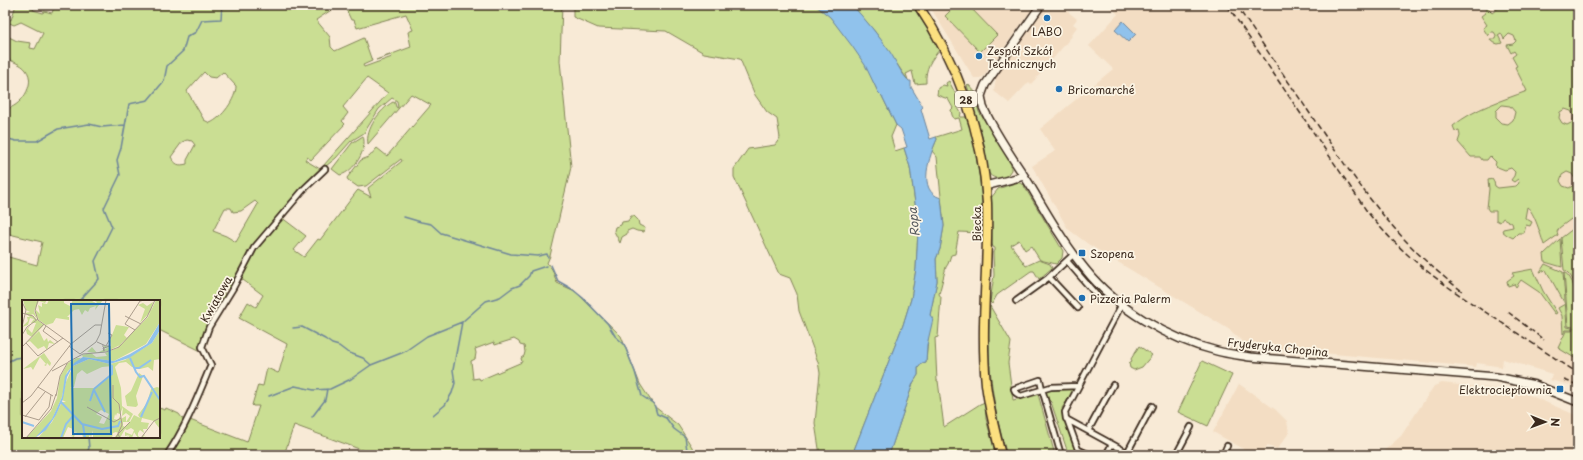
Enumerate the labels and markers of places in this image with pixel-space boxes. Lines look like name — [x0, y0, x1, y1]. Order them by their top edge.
marker: LABO — [1042, 13, 1052, 23]
place label: LABO — [1032, 23, 1062, 40]
place label: Zespół Szkół Technicznych — [987, 42, 1056, 72]
marker: Zespół Szkół Technicznych — [974, 51, 984, 61]
place label: Bricomarché — [1067, 81, 1135, 98]
marker: Bricomarché — [1054, 84, 1064, 94]
place label: Szopena — [1090, 245, 1134, 262]
marker: Szopena — [1077, 248, 1087, 258]
place label: Pizzeria Palerm — [1090, 290, 1171, 307]
marker: Pizzeria Palerm — [1077, 293, 1087, 303]
place label: Elektrociepłownia — [1459, 381, 1552, 398]
marker: Elektrociepłownia — [1555, 384, 1565, 394]

